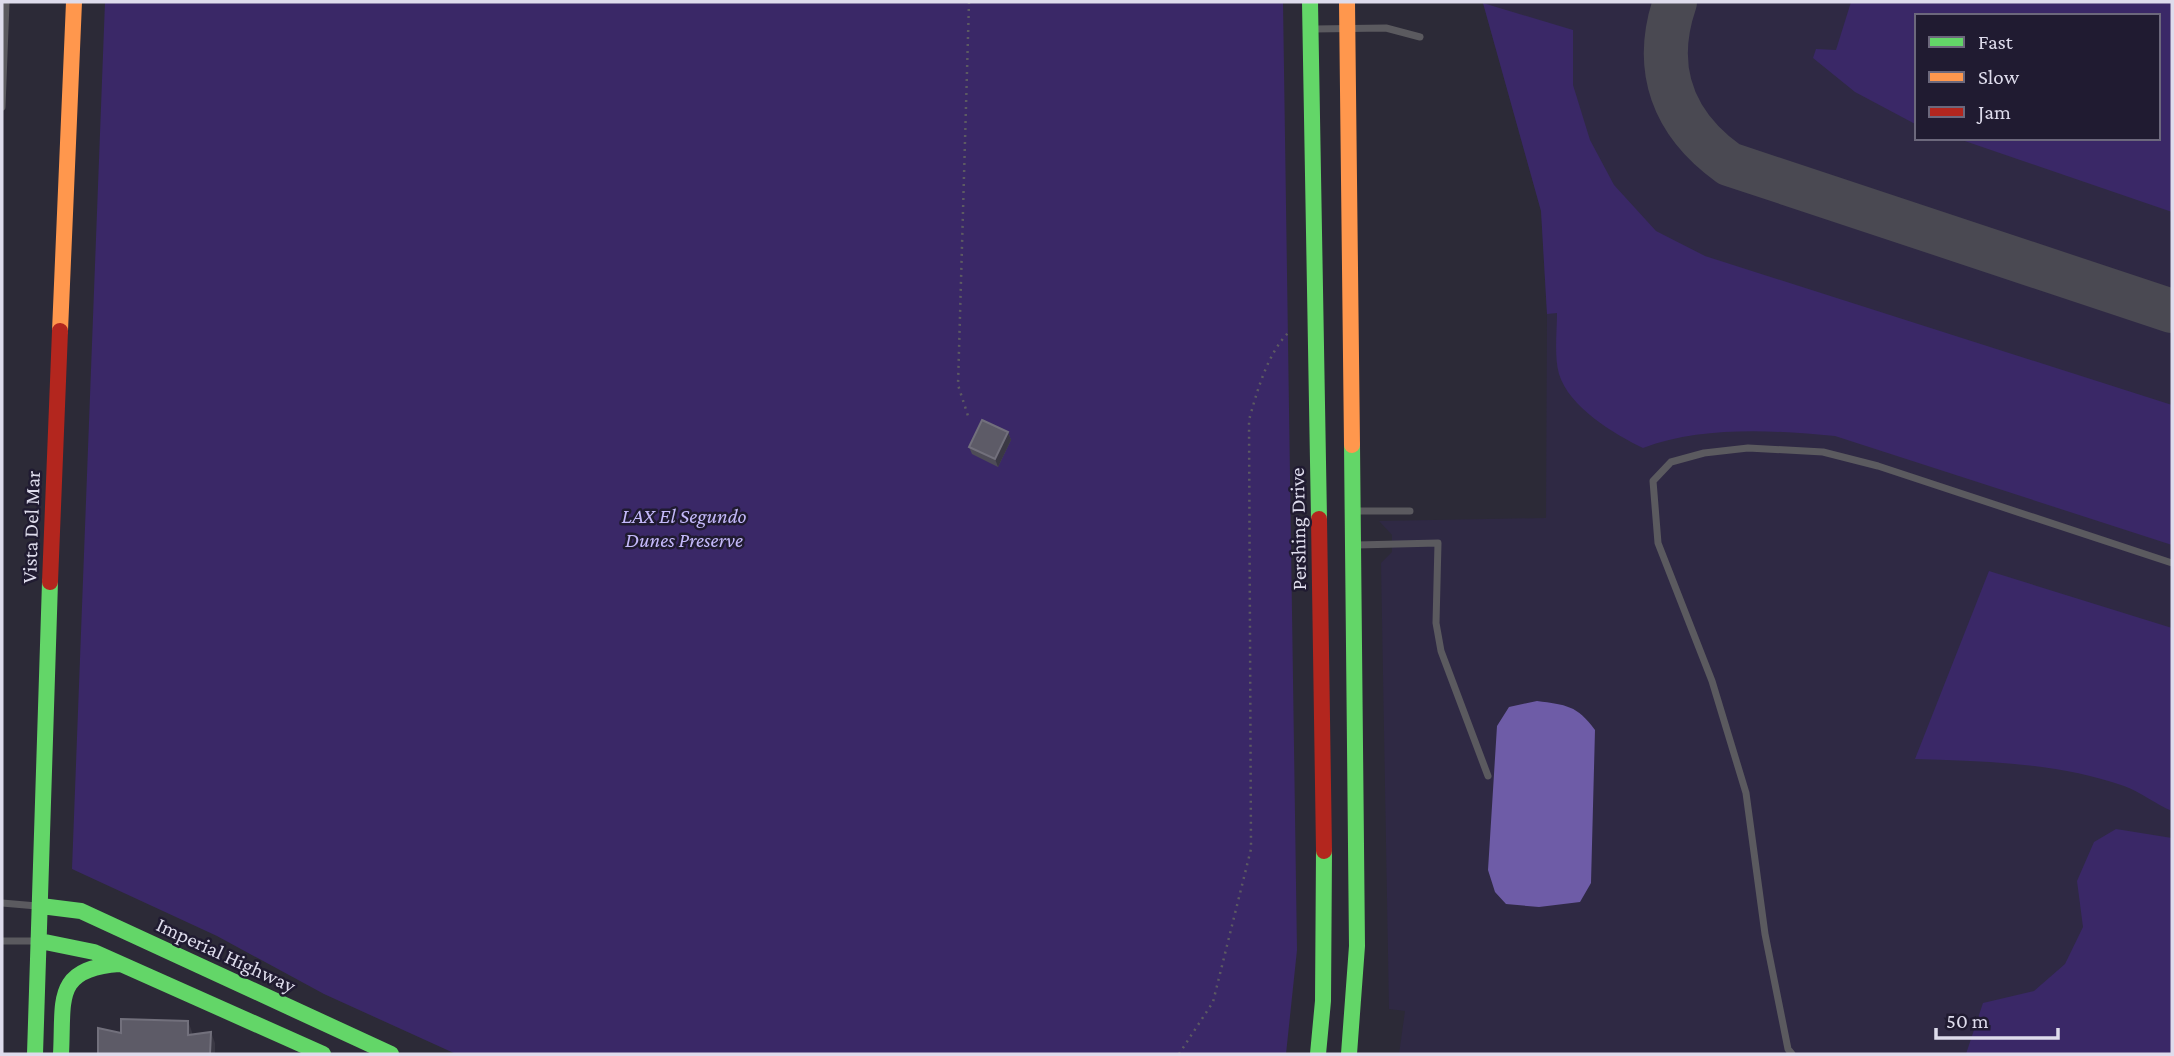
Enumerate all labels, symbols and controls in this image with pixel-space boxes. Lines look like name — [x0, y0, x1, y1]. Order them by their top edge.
legend — [1915, 14, 2160, 140]
text: Fast — [1978, 30, 2014, 54]
text: Slow — [1978, 65, 2020, 89]
text: Jam — [1976, 100, 2011, 124]
street label: Pershing Drive — [1285, 467, 1311, 591]
street label: Vista Del Mar — [17, 469, 45, 584]
park label: LAX El Segundo Dunes Preserve — [621, 504, 747, 552]
street label: Imperial Highway — [153, 912, 300, 998]
scale bar — [1936, 996, 2058, 1040]
text: 50 m — [1946, 1009, 1989, 1033]

